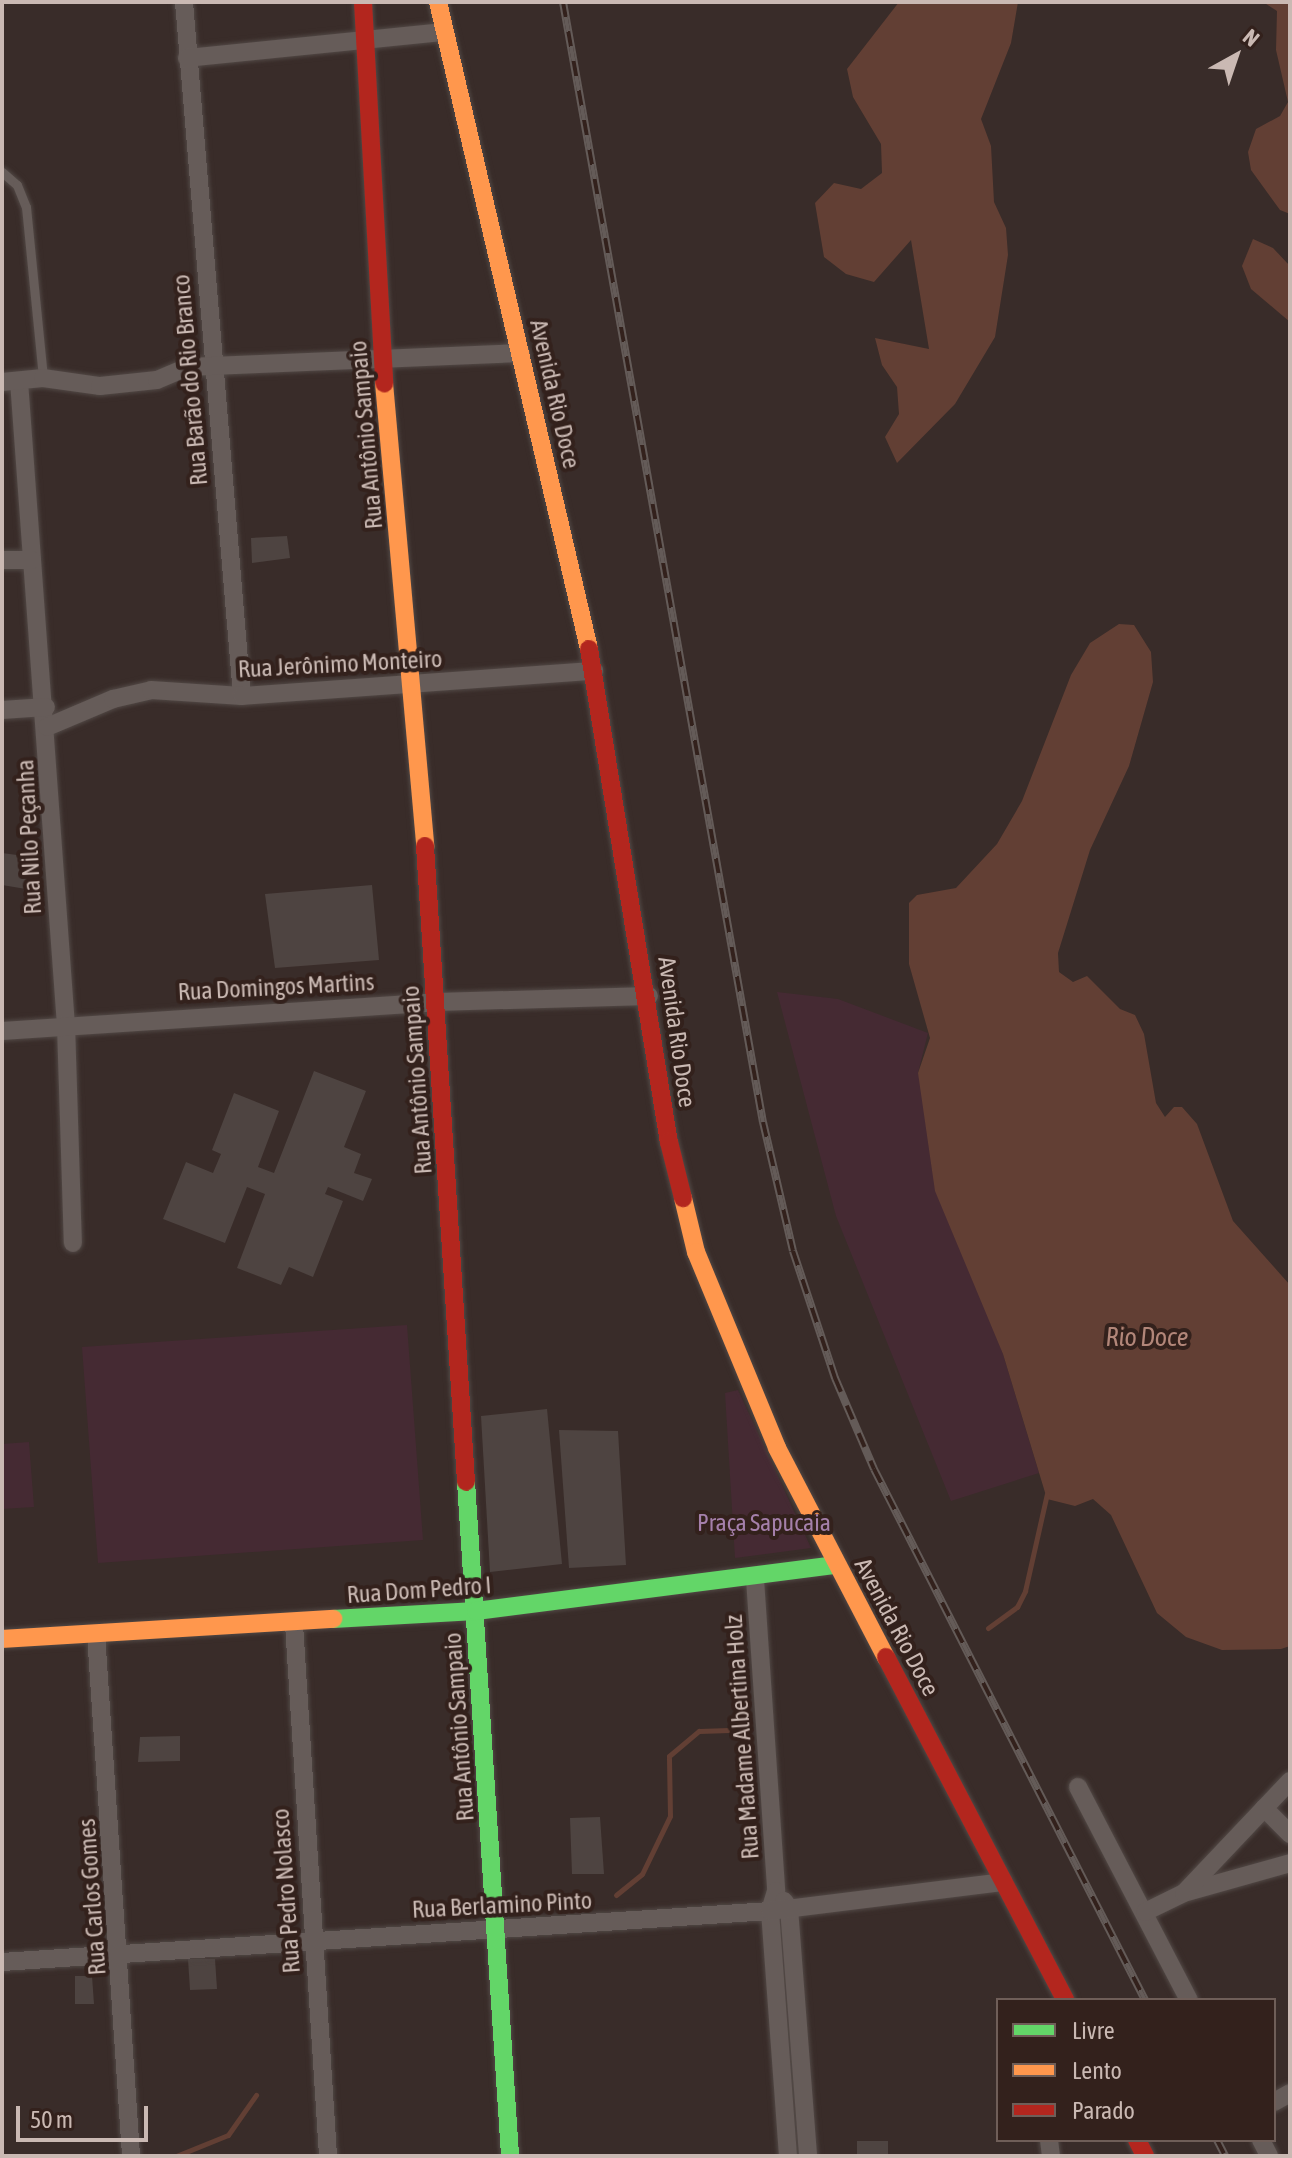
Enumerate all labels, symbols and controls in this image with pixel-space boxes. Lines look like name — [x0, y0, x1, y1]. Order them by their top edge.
north arrow — [1196, 16, 1276, 96]
text: N — [1238, 23, 1265, 52]
street label: Rua Barão do Rio Branco — [166, 273, 214, 487]
street label: Avenida Rio Doce — [524, 317, 586, 471]
street label: Rua Antônio Sampaio — [343, 340, 389, 530]
street label: Rua Jerônimo Monteiro — [237, 644, 443, 684]
street label: Rua Nilo Peçanha — [11, 759, 47, 915]
street label: Avenida Rio Doce — [652, 955, 702, 1109]
street label: Rua Domingos Martins — [177, 967, 375, 1007]
street label: Rua Antônio Sampaio — [396, 985, 438, 1175]
water label: Rio Doce — [1106, 1322, 1188, 1354]
park label: Praça Sapucaia — [697, 1509, 831, 1537]
street label: Avenida Rio Doce — [849, 1553, 945, 1701]
street label: Rua Dom Pedro I — [346, 1571, 492, 1609]
street label: Rua Madame Albertina Holz — [719, 1614, 765, 1860]
street label: Rua Antônio Sampaio — [438, 1632, 480, 1822]
street label: Rua Pedro Nolasco — [266, 1808, 306, 1974]
street label: Rua Carlos Gomes — [72, 1818, 112, 1976]
street label: Rua Berlamino Pinto — [411, 1886, 593, 1924]
legend — [996, 1998, 1276, 2142]
text: Livre — [1072, 2017, 1115, 2044]
text: Lento — [1072, 2057, 1122, 2084]
scale bar — [20, 2090, 152, 2140]
text: Parado — [1072, 2097, 1135, 2124]
text: 50 m — [30, 2106, 73, 2133]

